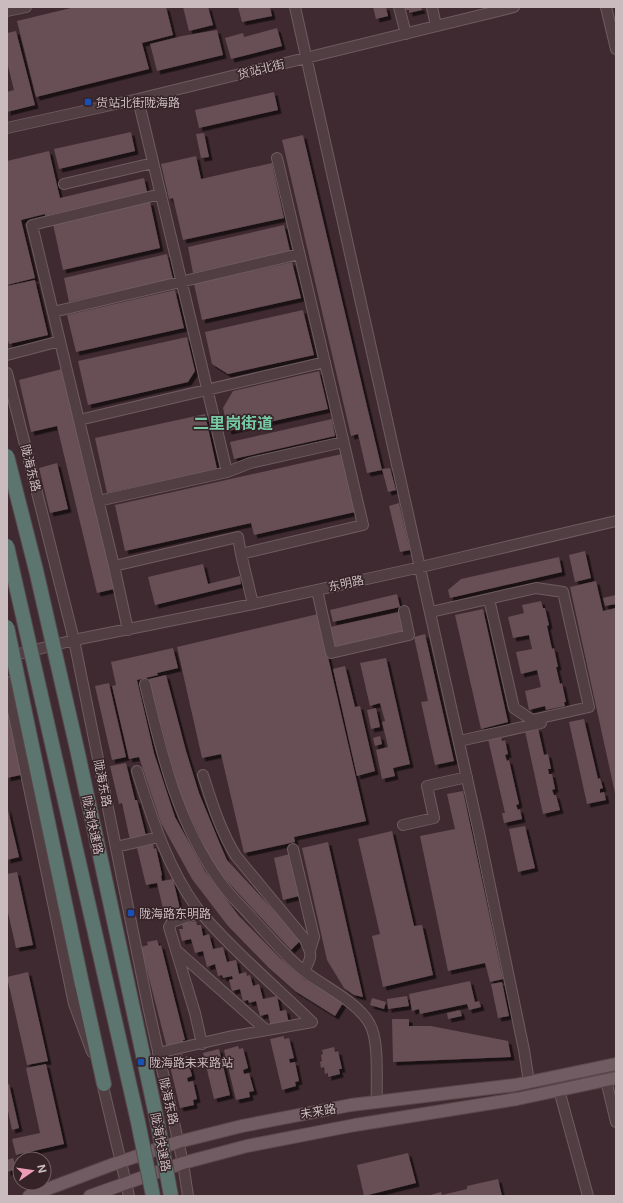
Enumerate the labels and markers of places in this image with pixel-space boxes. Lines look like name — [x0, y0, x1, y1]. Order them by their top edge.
place label: 货站北街陇海路 — [96, 95, 180, 110]
marker: 货站北街陇海路 — [83, 97, 93, 107]
place label: 陇海路东明路 — [139, 906, 211, 921]
marker: 陇海路东明路 — [126, 908, 136, 918]
place label: 陇海路未来路站 — [149, 1055, 233, 1070]
marker: 陇海路未来路站 — [136, 1057, 146, 1067]

